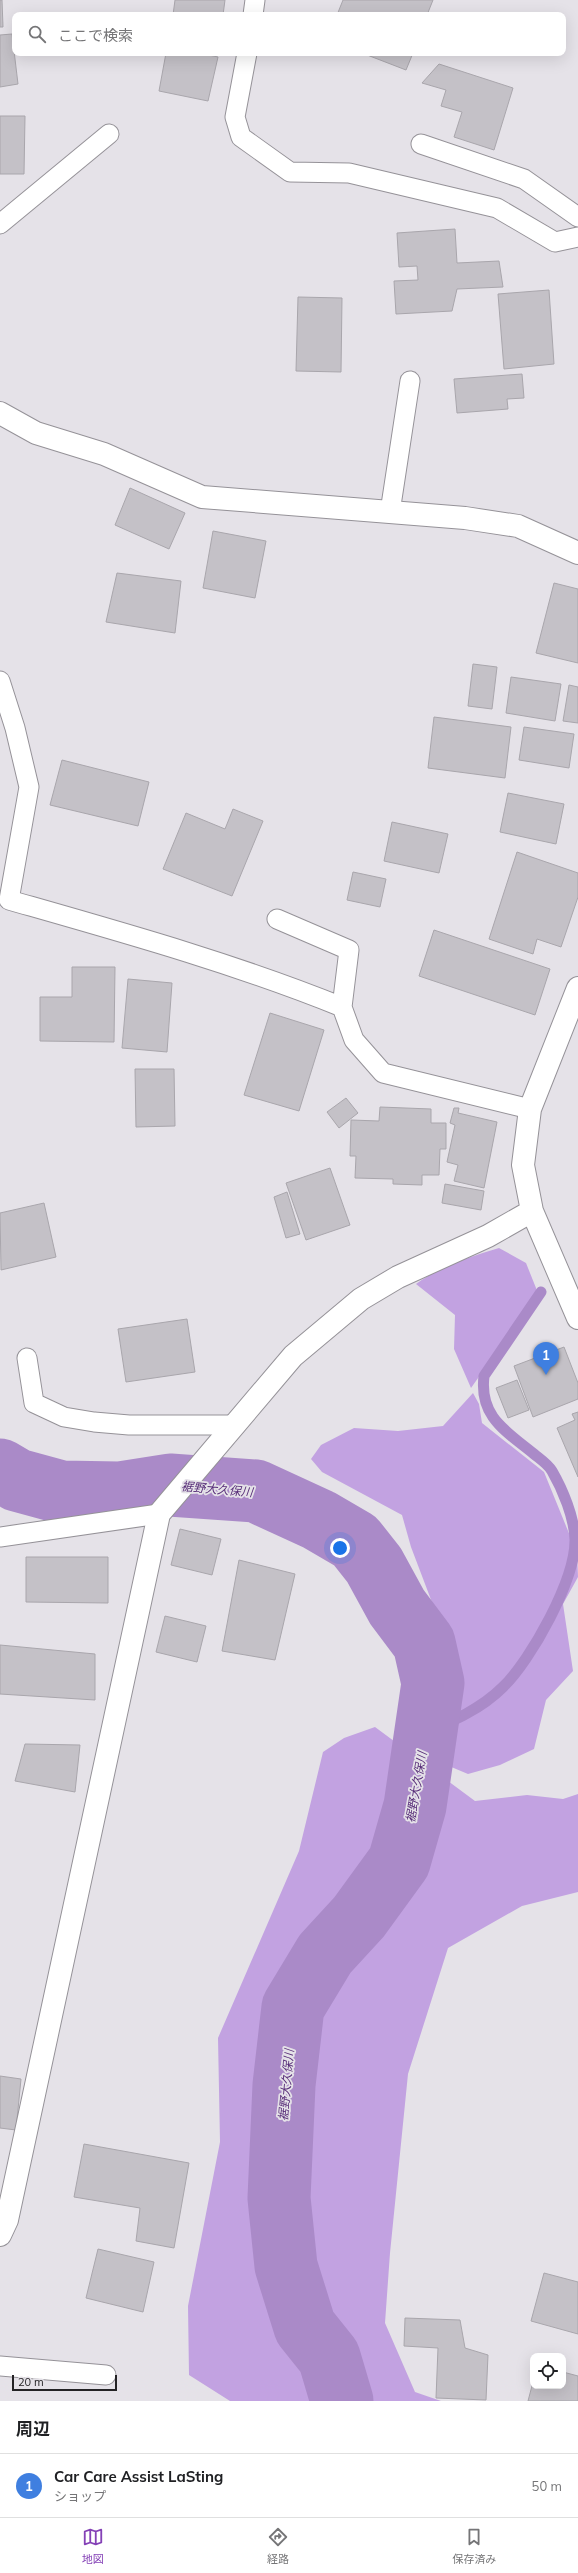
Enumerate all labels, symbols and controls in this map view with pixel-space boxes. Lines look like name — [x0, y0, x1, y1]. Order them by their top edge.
search box — [12, 12, 566, 56]
icon: search — [26, 23, 48, 45]
text: ここで検索 — [58, 26, 133, 45]
pin: 1 — [533, 1342, 559, 1375]
water label: 裾野大久保川 — [180, 1478, 256, 1500]
your location — [330, 1538, 350, 1558]
water label: 裾野大久保川 — [402, 1748, 430, 1824]
water label: 裾野大久保川 — [275, 2046, 297, 2122]
map controls — [530, 2353, 566, 2389]
button: locate — [530, 2353, 566, 2389]
scale bar — [12, 2373, 117, 2392]
text: 20 m — [18, 2375, 44, 2389]
text: 周辺 — [16, 2418, 50, 2439]
text: Car Care Assist LaSting — [54, 2467, 223, 2486]
text: 1 — [25, 2478, 33, 2494]
text: 50 m — [532, 2478, 562, 2494]
text: ショップ — [54, 2488, 106, 2504]
tab: 地図 — [82, 2526, 104, 2566]
tab: 経路 — [267, 2526, 289, 2566]
tab: 保存済み — [452, 2526, 496, 2566]

